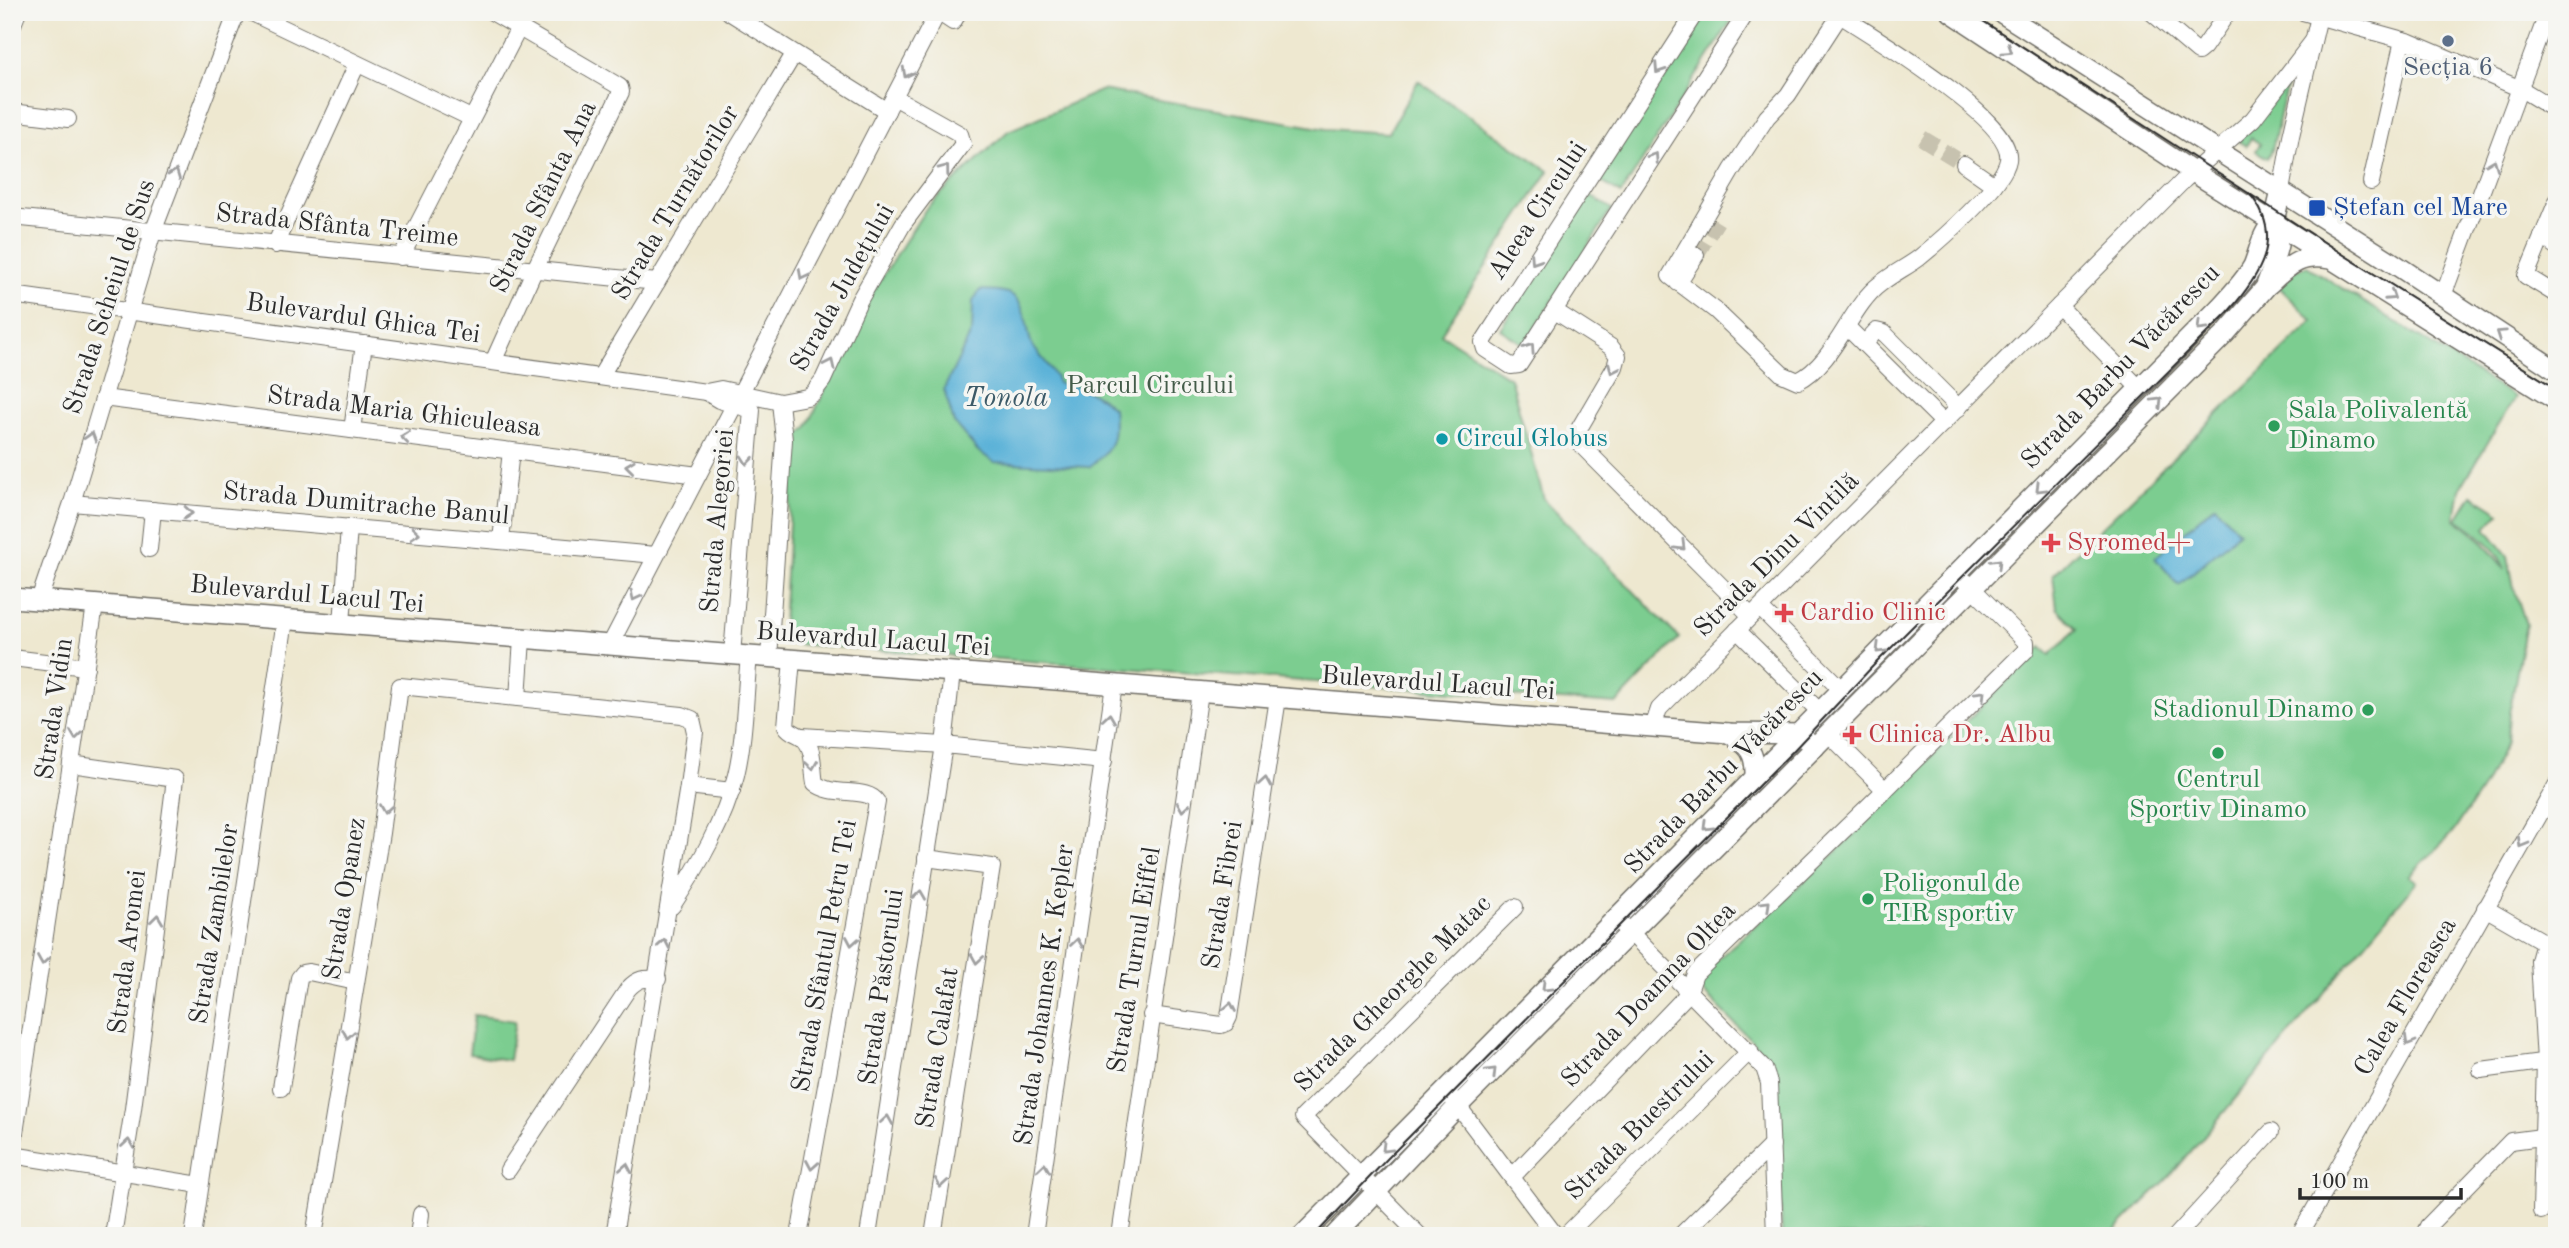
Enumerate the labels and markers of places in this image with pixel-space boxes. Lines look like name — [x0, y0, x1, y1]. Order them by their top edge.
marker: Secția 6 — [2440, 33, 2456, 49]
place label: Secția 6 — [2403, 55, 2493, 81]
place label: Ștefan cel Mare — [2333, 195, 2508, 221]
marker: Ștefan cel Mare — [2307, 198, 2327, 218]
place label: Sala Polivalentă Dinamo — [2288, 398, 2468, 454]
marker: Sala Polivalentă Dinamo — [2266, 418, 2282, 434]
place label: Circul Globus — [1456, 426, 1608, 452]
marker: Circul Globus — [1434, 431, 1450, 447]
place label: Syromed+ — [2067, 530, 2191, 556]
marker: Syromed+ — [2041, 533, 2061, 553]
place label: Cardio Clinic — [1800, 600, 1946, 626]
marker: Cardio Clinic — [1774, 603, 1794, 623]
place label: Stadionul Dinamo — [2152, 697, 2354, 723]
marker: Stadionul Dinamo — [2360, 702, 2376, 718]
place label: Clinica Dr. Albu — [1868, 722, 2052, 748]
marker: Clinica Dr. Albu — [1842, 725, 1862, 745]
marker: Centrul Sportiv Dinamo — [2210, 745, 2226, 761]
place label: Centrul Sportiv Dinamo — [2129, 767, 2307, 823]
place label: Poligonul de TIR sportiv — [1882, 871, 2020, 927]
marker: Poligonul de TIR sportiv — [1860, 891, 1876, 907]

